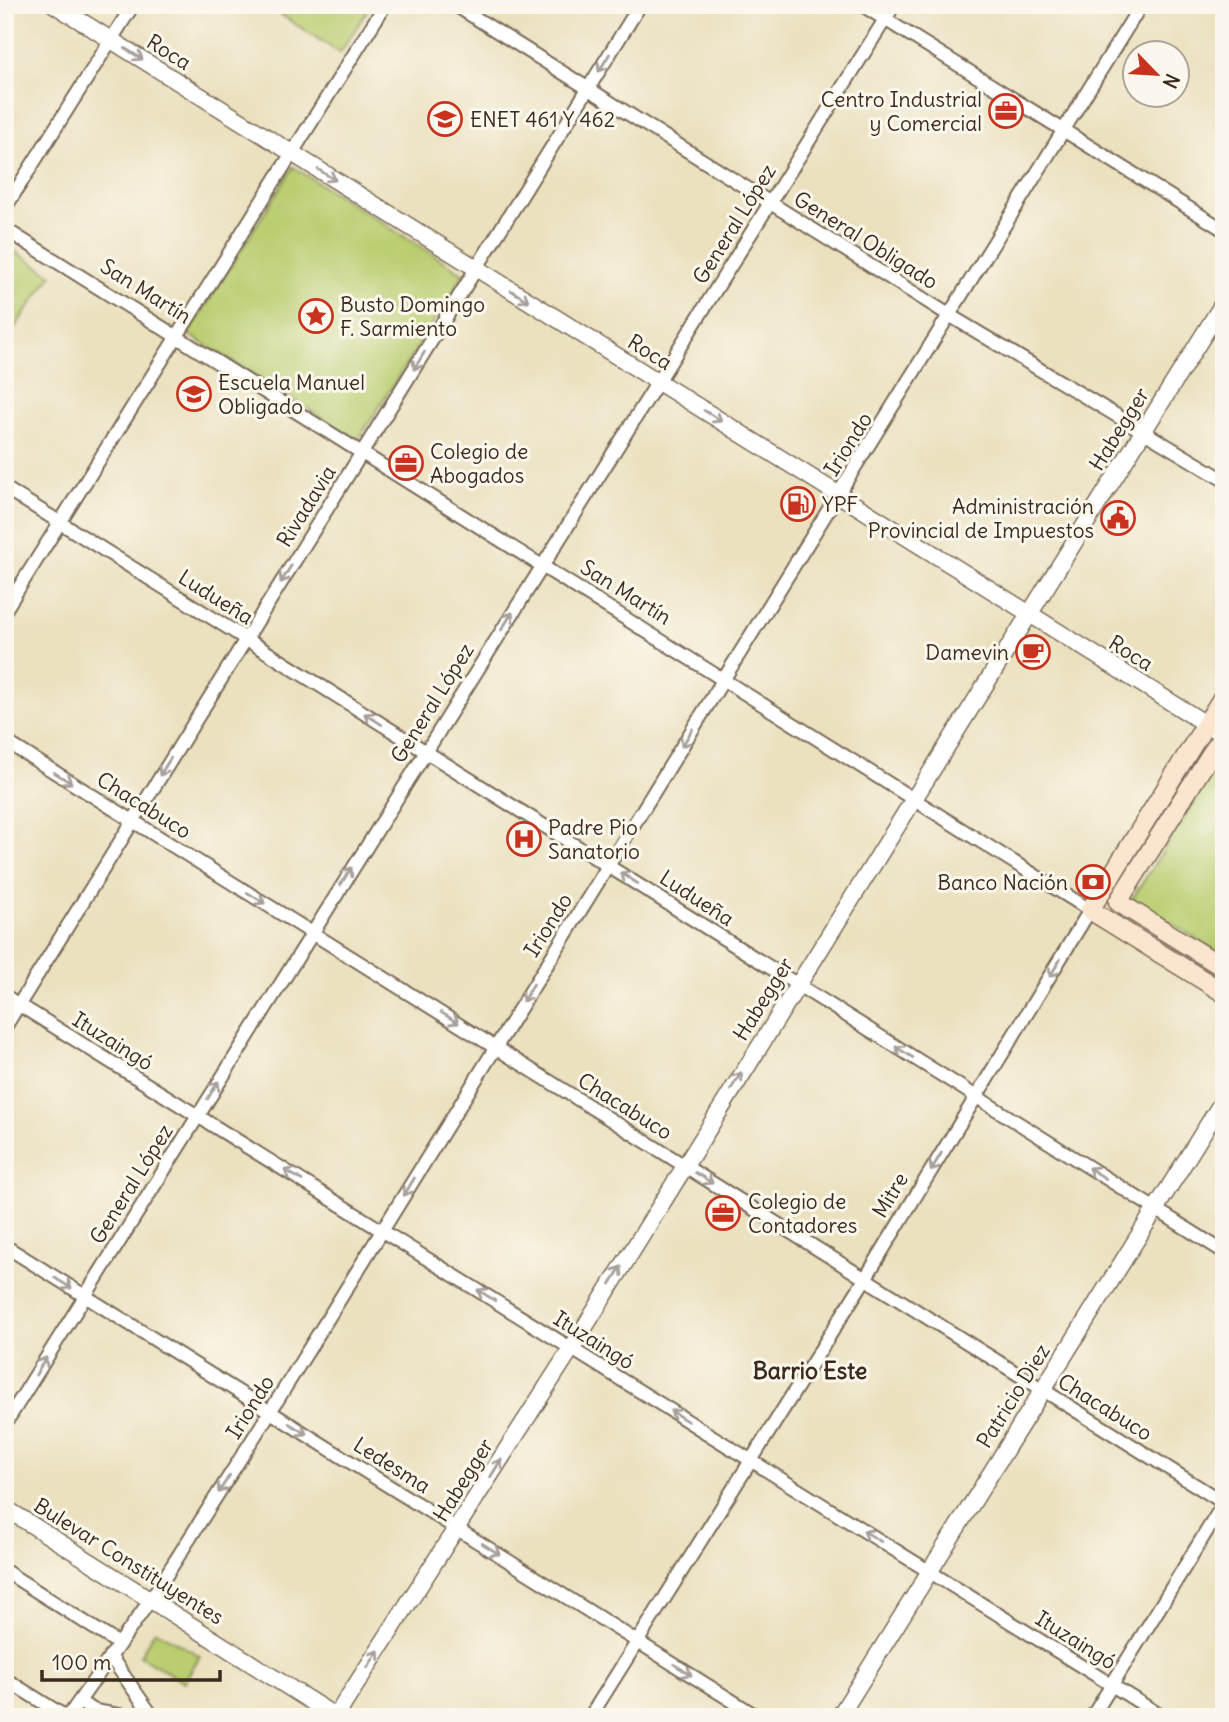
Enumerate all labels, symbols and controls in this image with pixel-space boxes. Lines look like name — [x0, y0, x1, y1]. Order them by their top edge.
street label: Roca — [142, 28, 196, 76]
north arrow — [1120, 38, 1190, 108]
one-way arrow — [124, 47, 143, 62]
one-way arrow — [596, 53, 611, 72]
text: N — [1158, 70, 1185, 92]
place label: Centro Industrial y Comercial — [821, 86, 982, 137]
office icon: Centro Industrial y Comercial — [987, 92, 1025, 130]
school or university icon: ENET 461 Y 462 — [426, 100, 464, 138]
place label: ENET 461 Y 462 — [470, 106, 615, 133]
street label: General López — [686, 159, 782, 289]
one-way arrow — [316, 169, 336, 183]
street label: General Obligado — [789, 185, 943, 295]
street label: San Martín — [96, 252, 196, 330]
one-way arrow — [509, 289, 529, 303]
place label: Busto Domingo F. Sarmiento — [340, 291, 485, 342]
place icon: Busto Domingo F. Sarmiento — [297, 297, 335, 335]
street label: Roca — [623, 328, 677, 376]
one-way arrow — [412, 350, 426, 370]
place label: Escuela Manuel Obligado — [218, 369, 365, 420]
school or university icon: Escuela Manuel Obligado — [175, 375, 213, 413]
street label: Habegger — [1083, 382, 1155, 476]
street label: Iriondo — [818, 407, 878, 481]
one-way arrow — [702, 410, 722, 424]
place label: Colegio de Abogados — [430, 438, 528, 489]
office icon: Colegio de Abogados — [387, 444, 425, 482]
street label: Rivadavia — [270, 460, 342, 552]
fuel station icon: YPF — [779, 485, 817, 523]
place label: YPF — [822, 491, 858, 518]
place label: Administración Provincial de Impuestos — [868, 493, 1094, 544]
public building icon: Administración Provincial de Impuestos — [1099, 499, 1137, 537]
street label: San Martín — [576, 553, 676, 631]
street label: Ludueña — [174, 563, 258, 631]
one-way arrow — [278, 564, 292, 584]
one-way arrow — [500, 612, 514, 631]
street label: Roca — [1104, 629, 1158, 677]
cafe icon: Damevin — [1014, 633, 1052, 671]
street label: General López — [384, 638, 480, 768]
place label: Damevin — [925, 639, 1009, 666]
one-way arrow — [364, 711, 384, 725]
one-way arrow — [680, 727, 694, 747]
one-way arrow — [157, 757, 171, 777]
street label: Chacabuco — [92, 765, 196, 845]
one-way arrow — [53, 770, 72, 785]
place label: Padre Pio Sanatorio — [548, 814, 640, 865]
hospital icon: Padre Pio Sanatorio — [505, 820, 543, 858]
bank icon: Banco Nación — [1074, 863, 1112, 901]
street label: Ludueña — [655, 864, 739, 932]
one-way arrow — [340, 866, 354, 886]
place label: Banco Nación — [937, 869, 1068, 896]
one-way arrow — [620, 870, 639, 885]
street label: Iriondo — [518, 888, 578, 962]
one-way arrow — [246, 891, 265, 906]
street label: Habegger — [727, 952, 799, 1046]
one-way arrow — [1047, 958, 1061, 978]
one-way arrow — [521, 983, 535, 1003]
street label: Ituzaingó — [68, 1006, 158, 1076]
one-way arrow — [439, 1011, 459, 1025]
one-way arrow — [894, 1045, 914, 1059]
street label: Chacabuco — [573, 1066, 677, 1146]
one-way arrow — [730, 1072, 744, 1092]
one-way arrow — [207, 1080, 221, 1100]
street label: General López — [83, 1119, 179, 1249]
one-way arrow — [929, 1152, 943, 1172]
one-way arrow — [1087, 1165, 1107, 1179]
one-way arrow — [284, 1167, 304, 1181]
street label: Mitre — [866, 1167, 914, 1223]
one-way arrow — [694, 1171, 713, 1186]
one-way arrow — [402, 1177, 416, 1197]
place label: Colegio de Contadores — [748, 1188, 857, 1239]
office icon: Colegio de Contadores — [704, 1194, 742, 1232]
one-way arrow — [610, 1265, 624, 1285]
one-way arrow — [53, 1275, 72, 1290]
one-way arrow — [477, 1287, 497, 1301]
street label: Ituzaingó — [549, 1305, 639, 1375]
street label: Patricio Diez — [970, 1339, 1056, 1453]
one-way arrow — [34, 1356, 48, 1376]
district label: Barrio Este — [753, 1356, 867, 1385]
street label: Chacabuco — [1053, 1367, 1157, 1447]
street label: Iriondo — [220, 1370, 280, 1444]
one-way arrow — [670, 1408, 689, 1423]
one-way arrow — [287, 1423, 307, 1437]
street label: Ledesma — [349, 1431, 435, 1499]
street label: Habegger — [427, 1433, 499, 1527]
one-way arrow — [490, 1458, 504, 1478]
one-way arrow — [216, 1474, 231, 1493]
street label: Bulevar Constituyentes — [29, 1492, 229, 1630]
one-way arrow — [863, 1528, 883, 1542]
one-way arrow — [480, 1543, 500, 1557]
street label: Ituzaingó — [1031, 1605, 1121, 1675]
scale bar — [42, 1638, 220, 1682]
text: 100 m — [52, 1649, 111, 1676]
one-way arrow — [366, 1650, 380, 1670]
one-way arrow — [673, 1664, 693, 1678]

